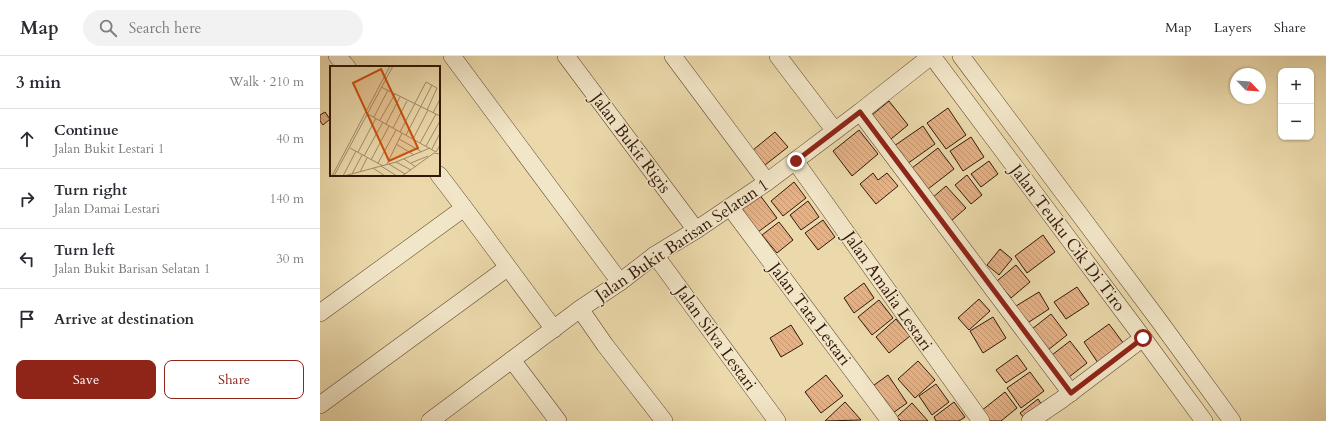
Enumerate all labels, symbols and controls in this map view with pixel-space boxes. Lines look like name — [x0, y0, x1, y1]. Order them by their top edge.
search box — [83, 10, 363, 46]
text: Map — [20, 15, 59, 41]
icon: search — [97, 17, 119, 39]
text: Search here — [129, 18, 201, 38]
text: Map — [1165, 18, 1192, 37]
text: Layers — [1214, 18, 1252, 37]
text: Share — [1274, 18, 1306, 37]
inset map — [330, 66, 440, 176]
north arrow — [1230, 68, 1266, 104]
map controls — [1278, 68, 1314, 140]
button: + — [1278, 68, 1314, 104]
text: 3 min — [16, 71, 61, 94]
text: Walk · 210 m — [229, 73, 304, 91]
street label: Jalan Bukit Rigis — [584, 86, 677, 198]
button: − — [1278, 104, 1314, 140]
text: Continue — [54, 120, 119, 140]
icon: ahead — [16, 128, 38, 150]
text: 40 m — [276, 130, 304, 148]
text: Jalan Bukit Lestari 1 — [54, 140, 164, 158]
route end — [787, 152, 805, 170]
street label: Jalan Teuku Cik Di Tiro — [1003, 157, 1131, 316]
street label: Jalan Bukit Barisan Selatan 1 — [588, 173, 773, 308]
text: Turn right — [54, 180, 127, 200]
icon: right — [16, 188, 38, 210]
text: 140 m — [270, 190, 304, 208]
text: Jalan Damai Lestari — [54, 200, 160, 218]
street label: Jalan Amalia Lestari — [836, 224, 938, 356]
text: Turn left — [54, 240, 115, 260]
icon: left — [16, 248, 38, 270]
text: 30 m — [276, 250, 304, 268]
street label: Jalan Tata Lestari — [762, 255, 856, 370]
text: Jalan Bukit Barisan Selatan 1 — [54, 260, 210, 278]
street label: Jalan Silva Lestari — [668, 278, 762, 395]
icon: arrive — [16, 308, 38, 330]
text: Arrive at destination — [54, 309, 194, 329]
route start — [1134, 329, 1152, 347]
button: Save — [16, 360, 156, 399]
button: Share — [164, 360, 304, 399]

